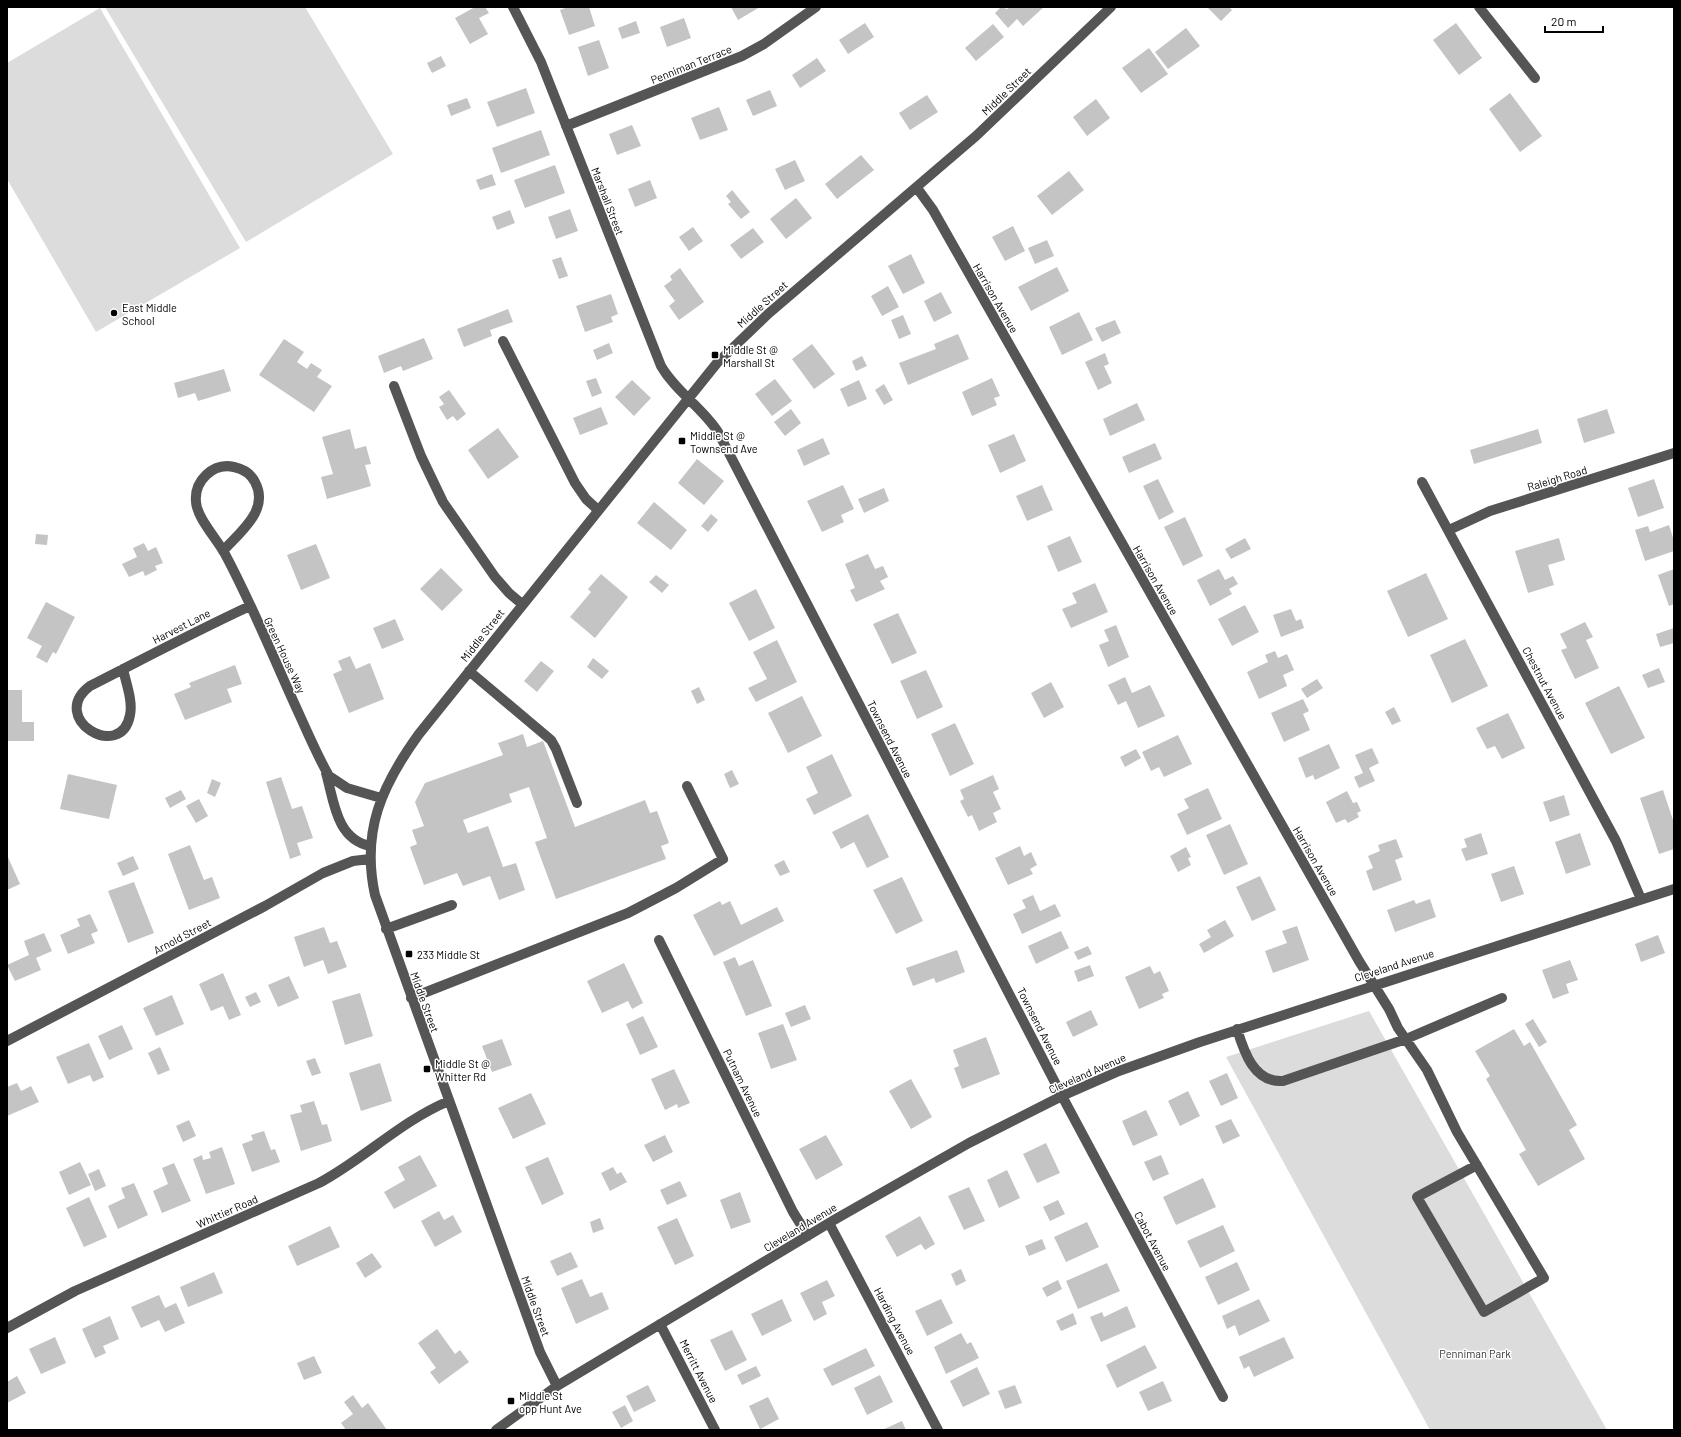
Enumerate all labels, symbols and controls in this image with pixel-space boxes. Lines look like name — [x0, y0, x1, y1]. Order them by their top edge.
scale bar — [1545, 8, 1603, 34]
text: 20 m — [1551, 14, 1577, 28]
street label: Penniman Terrace — [649, 42, 734, 86]
street label: Middle Street — [979, 64, 1033, 118]
street label: Marshall Street — [589, 165, 627, 237]
street label: Harrison Avenue — [971, 261, 1021, 335]
street label: Middle Street — [734, 278, 790, 330]
place label: East Middle School — [122, 301, 177, 327]
marker: East Middle School — [109, 308, 119, 318]
place label: Middle St @ Marshall St — [723, 343, 778, 369]
marker: Middle St @ Marshall St — [710, 350, 720, 360]
place label: Middle St @ Townsend Ave — [690, 429, 758, 455]
marker: Middle St @ Townsend Ave — [677, 436, 687, 446]
street label: Raleigh Road — [1526, 463, 1588, 493]
street label: Harrison Avenue — [1131, 543, 1181, 617]
street label: Harvest Lane — [150, 606, 212, 646]
street label: Middle Street — [457, 606, 507, 664]
street label: Green House Way — [262, 615, 308, 695]
street label: Chestnut Avenue — [1520, 644, 1570, 722]
street label: Townsend Avenue — [865, 698, 915, 780]
street label: Harrison Avenue — [1291, 824, 1341, 898]
street label: Arnold Street — [151, 915, 213, 957]
street label: Cleveland Avenue — [1353, 946, 1436, 984]
place label: 233 Middle St — [417, 948, 480, 961]
marker: 233 Middle St — [404, 949, 414, 959]
street label: Middle Street — [408, 970, 442, 1034]
street label: Townsend Avenue — [1015, 985, 1065, 1067]
street label: Putnam Avenue — [721, 1047, 765, 1119]
street label: Cleveland Avenue — [1046, 1050, 1128, 1096]
place label: Middle St @ Whitter Rd — [435, 1057, 490, 1083]
marker: Middle St @ Whitter Rd — [422, 1064, 432, 1074]
street label: Whittier Road — [194, 1192, 260, 1230]
street label: Cleveland Avenue — [761, 1200, 839, 1254]
street label: Cabot Avenue — [1132, 1209, 1174, 1273]
street label: Middle Street — [519, 1274, 553, 1338]
street label: Harding Avenue — [872, 1285, 918, 1357]
street label: Merritt Avenue — [677, 1337, 721, 1405]
park label: Penniman Park — [1439, 1347, 1511, 1360]
place label: Middle St opp Hunt Ave — [519, 1389, 582, 1415]
marker: Middle St opp Hunt Ave — [506, 1396, 516, 1406]

